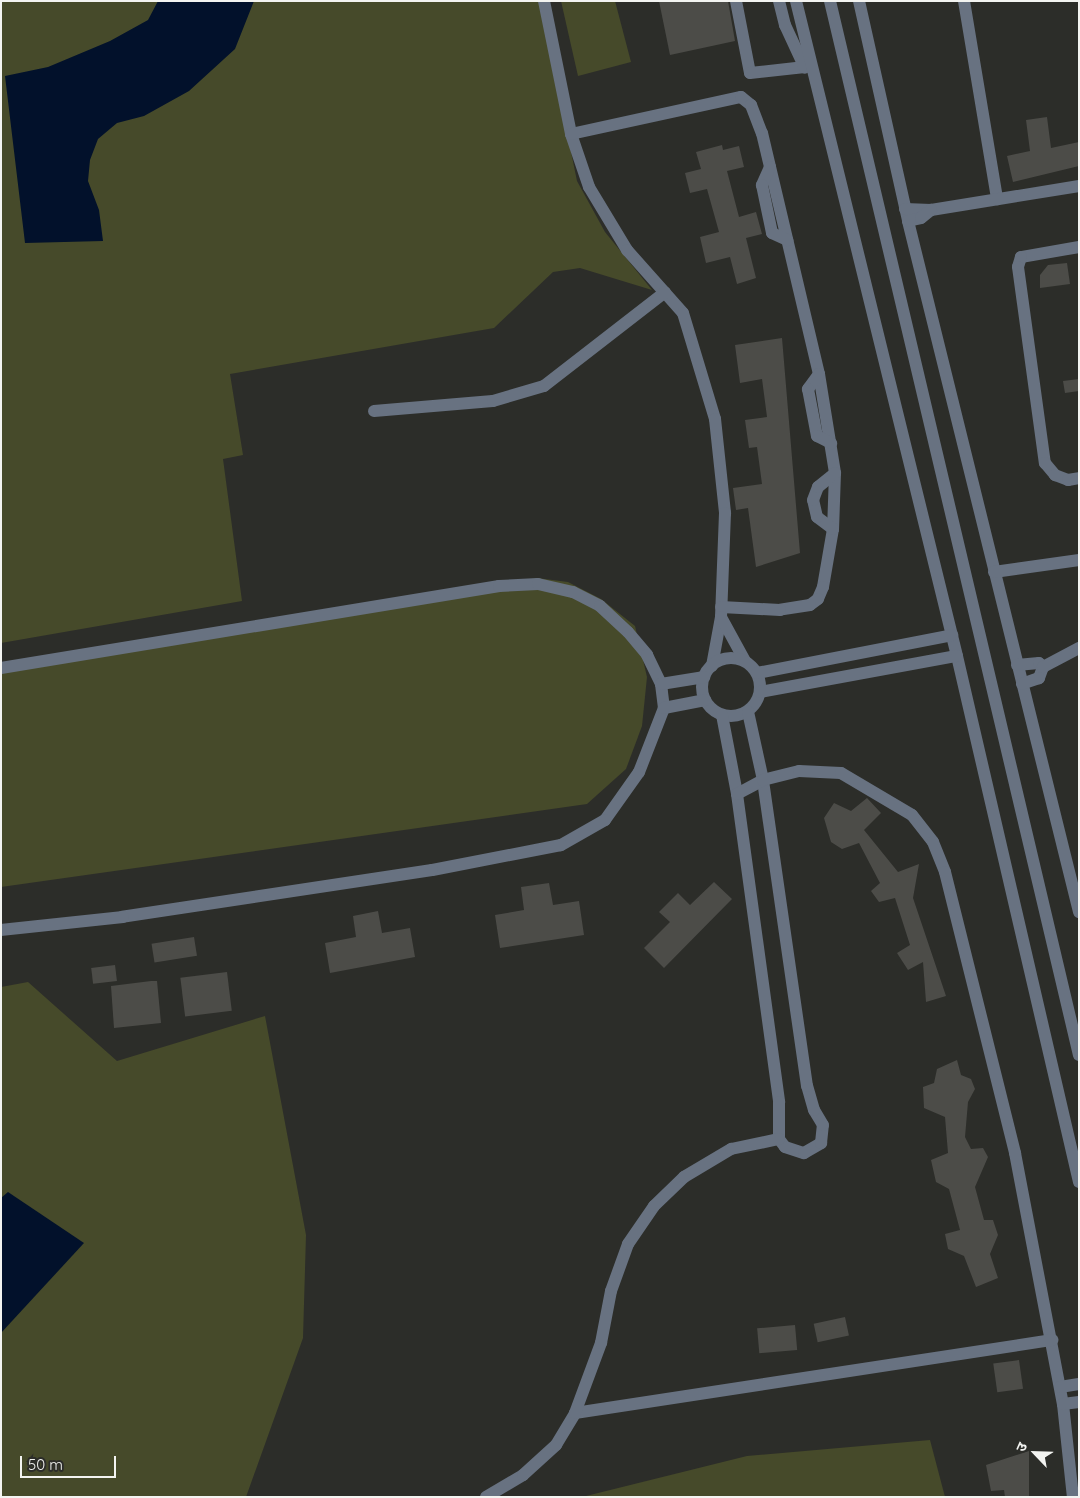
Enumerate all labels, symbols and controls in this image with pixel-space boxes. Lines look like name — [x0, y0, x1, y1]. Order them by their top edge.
north arrow — [1010, 1428, 1060, 1478]
text: उ — [1011, 1439, 1031, 1454]
scale bar — [22, 1446, 119, 1478]
text: 50 m — [28, 1455, 63, 1474]

